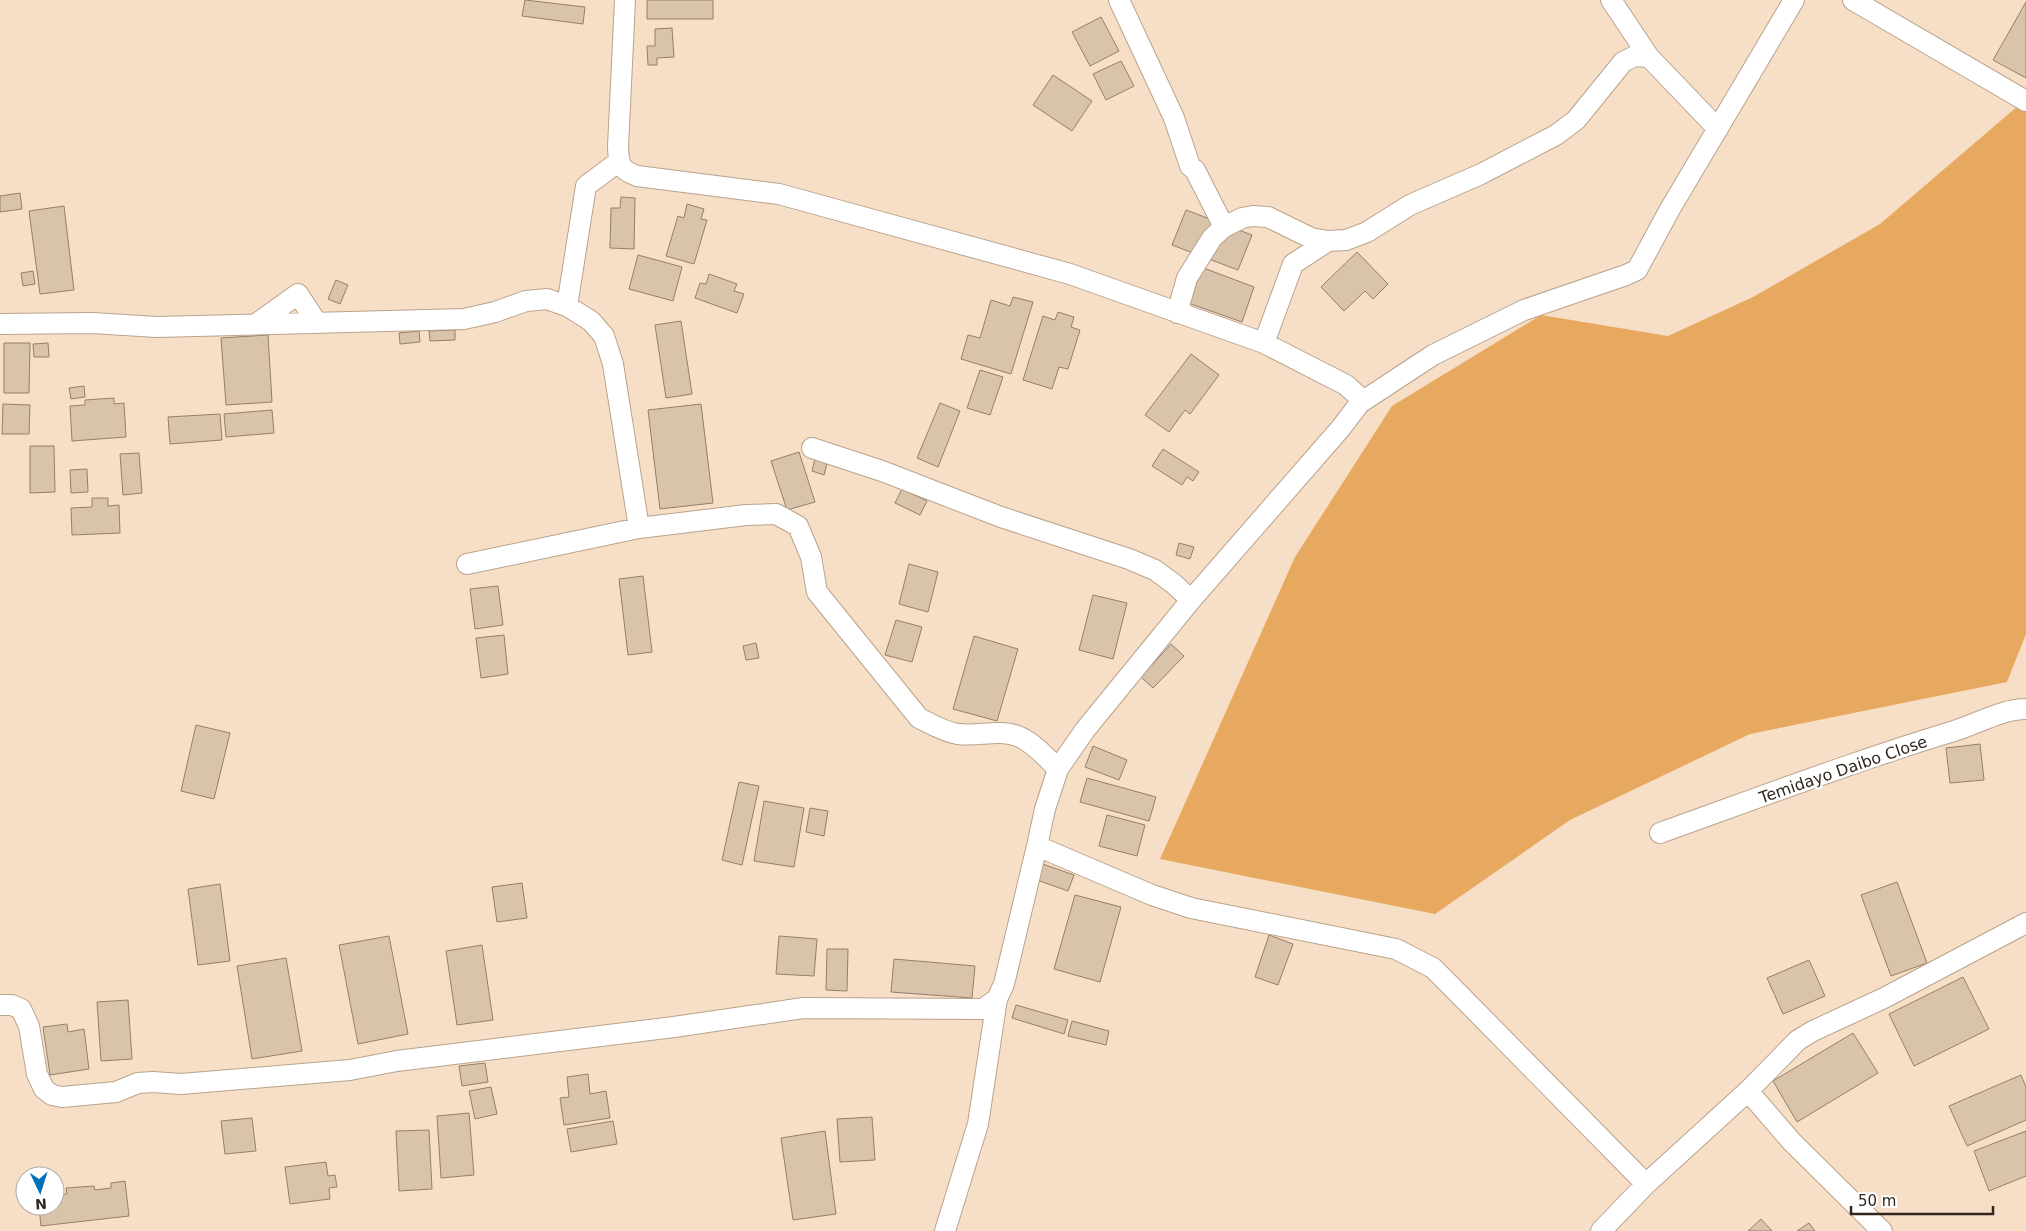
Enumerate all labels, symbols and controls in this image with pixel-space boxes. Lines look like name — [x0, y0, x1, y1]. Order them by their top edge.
street label: Temidayo Daibo Close — [1756, 732, 1930, 807]
north arrow — [15, 1166, 65, 1216]
scale bar — [1851, 1184, 1994, 1216]
text: 50 m — [1858, 1192, 1896, 1210]
text: N — [35, 1196, 47, 1212]

